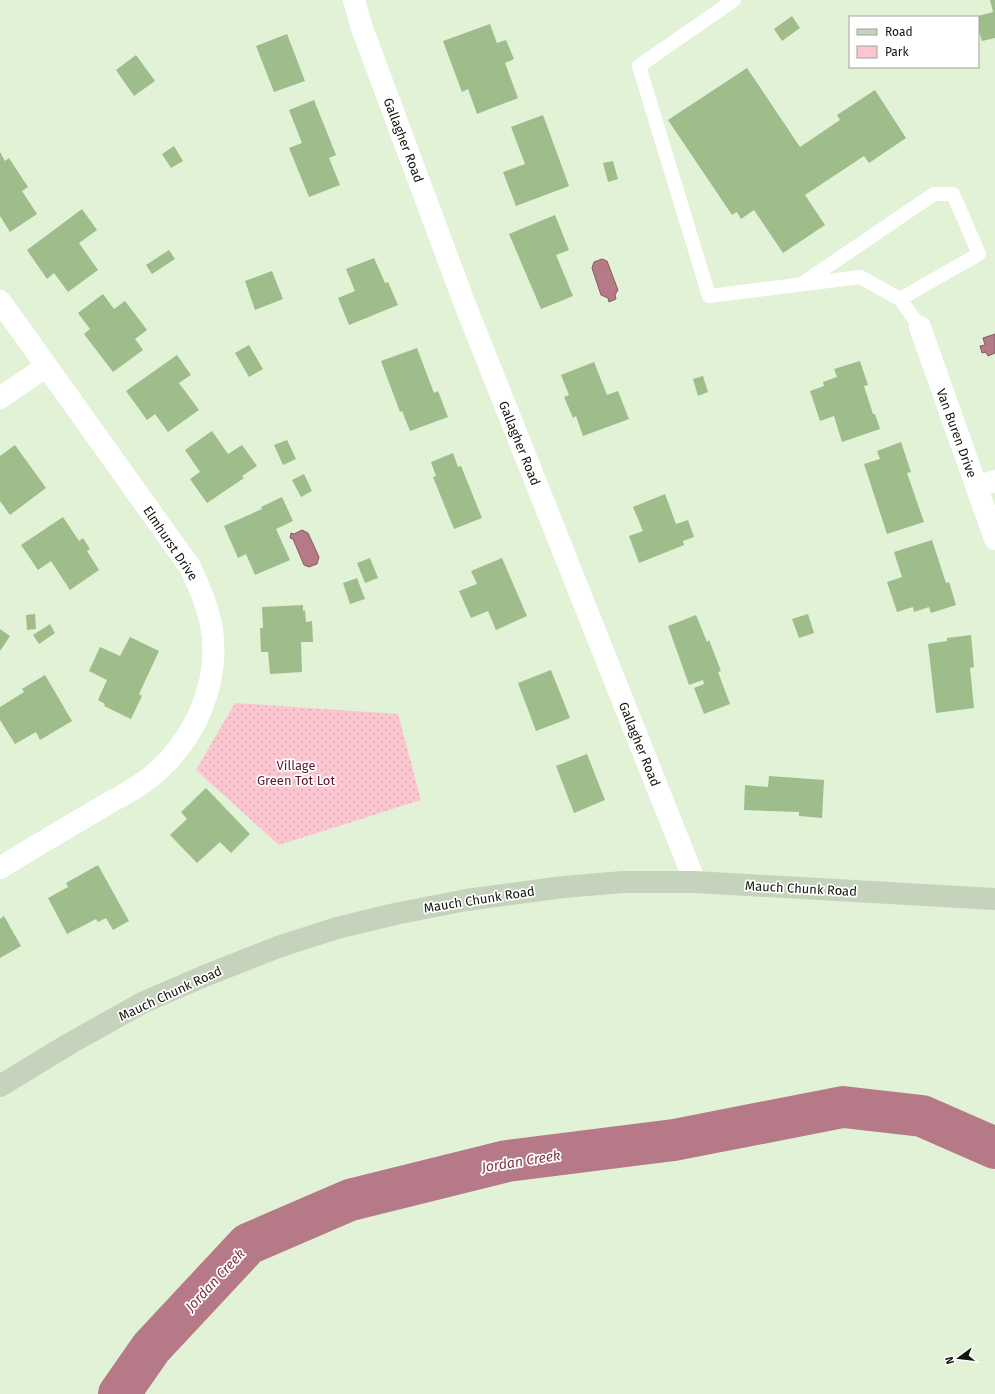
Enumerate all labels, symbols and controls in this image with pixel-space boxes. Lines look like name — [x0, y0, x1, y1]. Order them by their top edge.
legend — [849, 16, 979, 68]
text: Road — [885, 25, 913, 39]
text: Park — [885, 45, 909, 59]
street label: Gallagher Road — [380, 96, 427, 185]
street label: Van Buren Drive — [933, 387, 980, 480]
street label: Gallagher Road — [496, 399, 543, 488]
street label: Elmhurst Drive — [140, 503, 201, 583]
street label: Gallagher Road — [616, 700, 663, 789]
park label: Village Green Tot Lot — [257, 758, 335, 788]
street label: Mauch Chunk Road — [745, 878, 857, 899]
street label: Mauch Chunk Road — [423, 883, 536, 916]
street label: Mauch Chunk Road — [116, 963, 224, 1024]
water label: Jordan Creek — [479, 1147, 562, 1176]
water label: Jordan Creek — [181, 1245, 249, 1316]
north arrow — [939, 1338, 979, 1378]
text: N — [943, 1355, 957, 1366]

